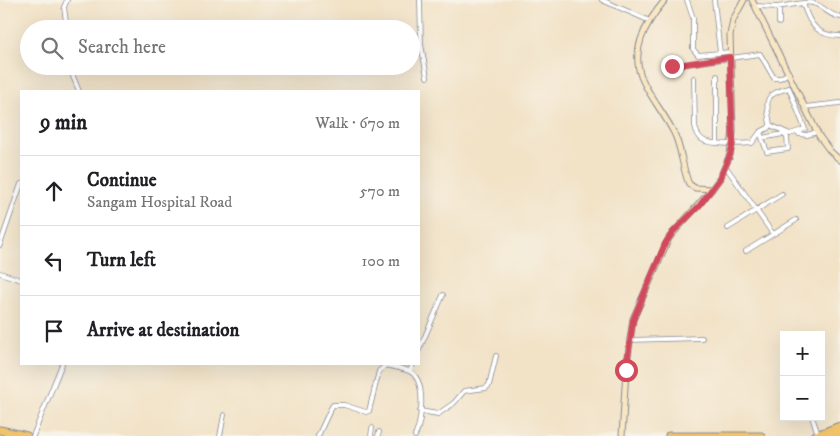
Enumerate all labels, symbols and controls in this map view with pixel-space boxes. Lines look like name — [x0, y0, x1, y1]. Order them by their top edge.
search box — [20, 20, 420, 75]
icon: search — [38, 34, 66, 62]
text: Search here — [78, 36, 166, 59]
route end — [661, 55, 684, 78]
text: 9 min — [40, 110, 87, 136]
text: Walk · 670 m — [315, 113, 400, 133]
text: Continue — [87, 169, 157, 192]
icon: ahead — [40, 177, 68, 205]
text: 570 m — [360, 181, 400, 201]
text: Sangam Hospital Road — [87, 192, 232, 212]
icon: left — [40, 247, 68, 275]
text: Turn left — [87, 249, 156, 272]
text: 100 m — [362, 251, 400, 271]
icon: arrive — [40, 317, 68, 345]
text: Arrive at destination — [87, 319, 239, 342]
map controls — [780, 331, 825, 421]
button: + — [780, 331, 825, 376]
route start — [615, 359, 638, 382]
button: − — [780, 376, 825, 421]

